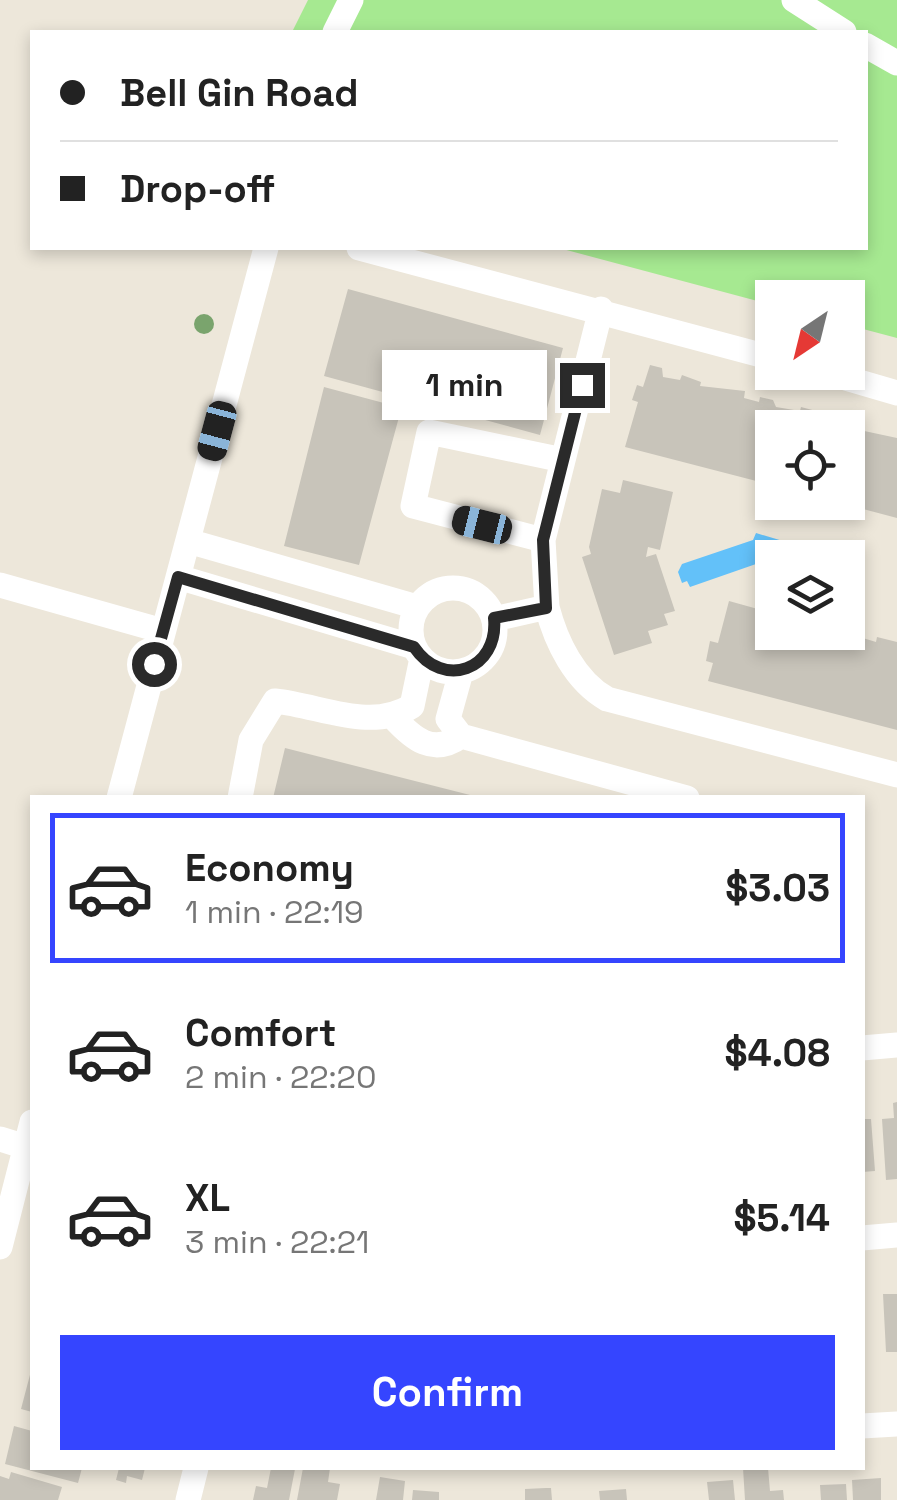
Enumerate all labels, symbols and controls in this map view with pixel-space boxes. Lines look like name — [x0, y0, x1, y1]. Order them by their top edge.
text: Bell Gin Road — [120, 69, 358, 117]
text: Drop-off — [120, 165, 275, 213]
north arrow — [755, 280, 865, 390]
map controls — [755, 280, 865, 650]
callout: 1 min — [382, 350, 547, 420]
route end — [560, 363, 605, 408]
text: 1 min — [425, 365, 504, 405]
car — [195, 398, 239, 464]
button: locate — [755, 410, 865, 520]
car — [449, 503, 515, 547]
button: layers — [755, 540, 865, 650]
route start — [132, 642, 177, 687]
icon: car — [65, 843, 155, 933]
text: Economy — [185, 844, 354, 892]
text: $3.03 — [725, 864, 830, 912]
text: 1 min · 22:19 — [185, 892, 364, 932]
icon: car — [65, 1008, 155, 1098]
text: Comfort — [185, 1009, 336, 1057]
text: $4.08 — [725, 1029, 830, 1077]
text: 2 min · 22:20 — [185, 1057, 376, 1097]
icon: car — [65, 1173, 155, 1263]
text: XL — [185, 1174, 230, 1222]
text: $5.14 — [733, 1194, 830, 1242]
text: 3 min · 22:21 — [185, 1222, 369, 1262]
button: Confirm — [60, 1335, 835, 1450]

